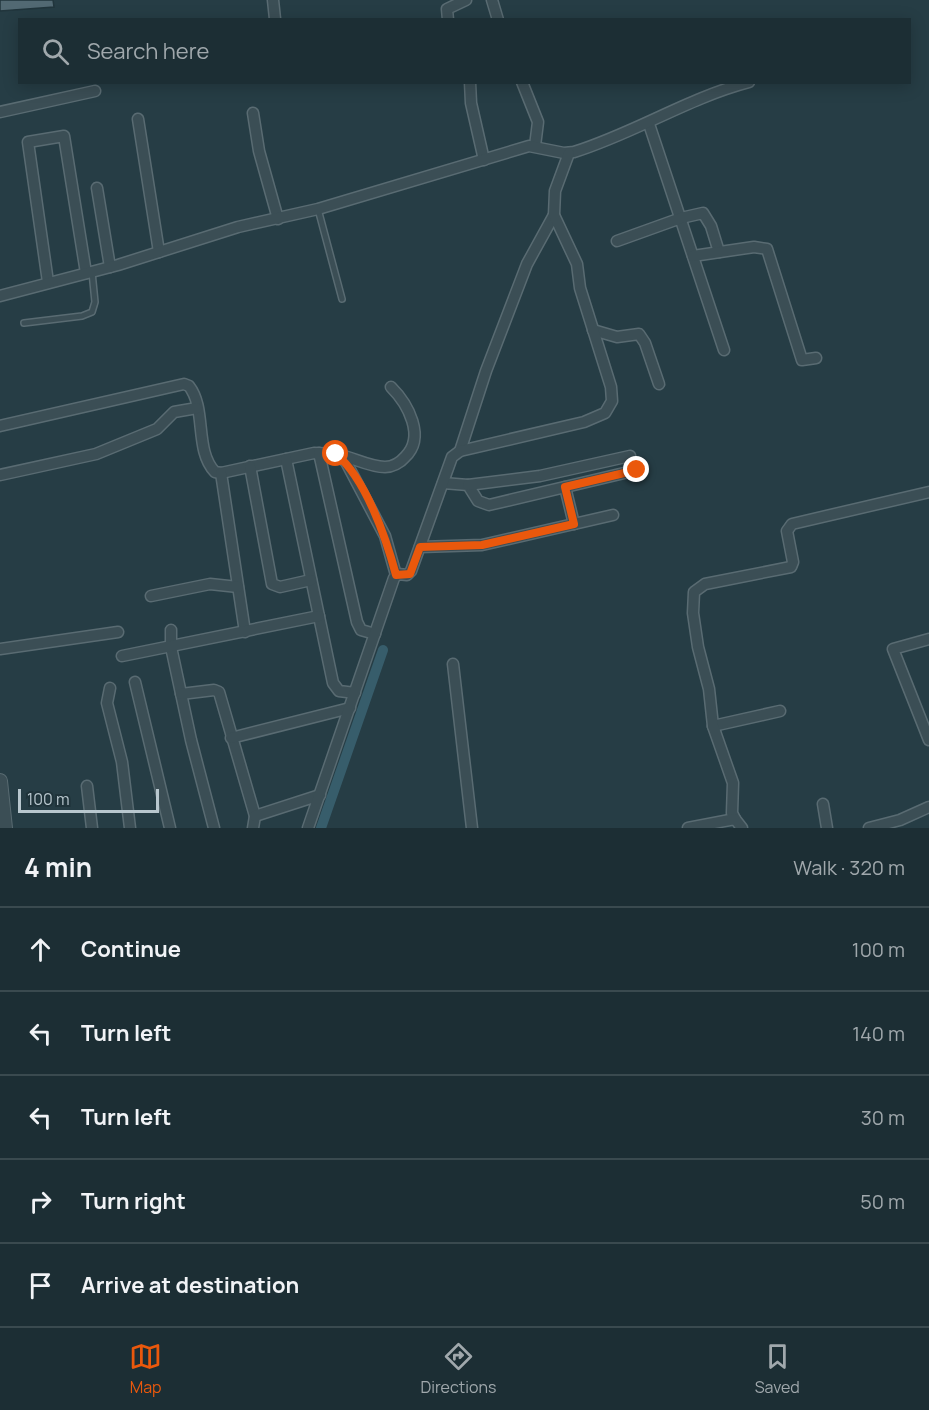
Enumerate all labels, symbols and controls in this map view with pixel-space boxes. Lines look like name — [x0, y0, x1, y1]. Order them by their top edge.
search box — [18, 18, 911, 84]
icon: search — [39, 35, 72, 68]
text: Search here — [87, 36, 209, 66]
route start — [322, 440, 348, 466]
route end — [623, 456, 649, 482]
scale bar — [18, 786, 159, 814]
text: 100 m — [27, 788, 70, 810]
text: 4 min — [24, 849, 92, 885]
text: Walk · 320 m — [793, 854, 905, 881]
icon: ahead — [24, 933, 57, 966]
text: Continue — [81, 934, 181, 964]
text: 100 m — [852, 936, 905, 963]
icon: left — [24, 1017, 57, 1050]
text: Turn left — [81, 1018, 171, 1048]
text: 140 m — [852, 1020, 905, 1047]
icon: left — [24, 1101, 57, 1134]
text: Turn left — [81, 1102, 171, 1132]
text: 30 m — [861, 1104, 905, 1131]
icon: right — [24, 1185, 57, 1218]
text: Turn right — [81, 1186, 186, 1216]
text: 50 m — [860, 1188, 905, 1215]
icon: arrive — [24, 1269, 57, 1302]
text: Arrive at destination — [81, 1270, 299, 1300]
tab: Map — [129, 1340, 162, 1398]
tab: Directions — [421, 1340, 496, 1398]
tab: Saved — [755, 1340, 800, 1398]

